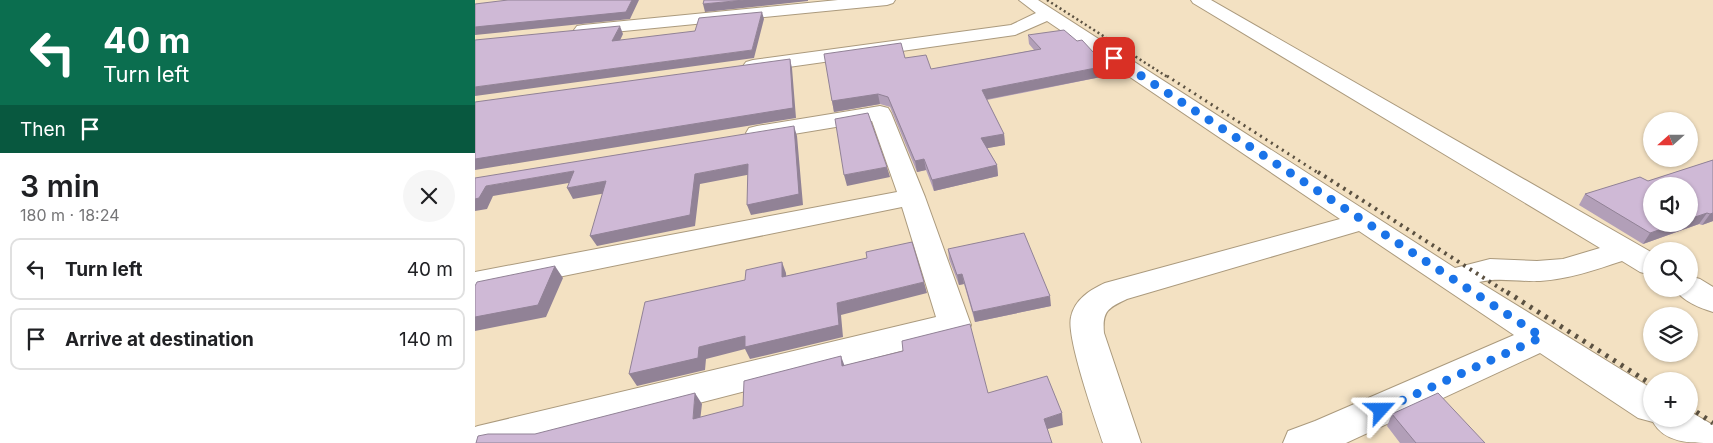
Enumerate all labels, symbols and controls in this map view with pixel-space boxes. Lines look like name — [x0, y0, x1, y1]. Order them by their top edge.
text: 40 m — [103, 19, 191, 61]
icon: left — [20, 20, 85, 85]
pin — [1093, 37, 1135, 79]
icon: arrive — [1100, 44, 1128, 72]
text: Turn left — [103, 61, 189, 87]
north arrow — [1643, 112, 1697, 168]
map controls — [1643, 112, 1698, 427]
icon: arrive — [76, 115, 104, 143]
text: Then — [20, 118, 66, 141]
text: 3 min — [20, 168, 100, 204]
button: close — [403, 170, 455, 222]
button: sound — [1643, 177, 1698, 232]
text: 180 m · 18:24 — [20, 205, 119, 225]
button: search — [1643, 242, 1698, 297]
icon: left — [22, 255, 50, 283]
text: Turn left — [65, 258, 143, 281]
text: 40 m — [407, 258, 453, 281]
button: layers — [1643, 307, 1698, 362]
icon: arrive — [22, 325, 50, 353]
text: Arrive at destination — [65, 328, 254, 351]
text: 140 m — [399, 328, 453, 351]
button: + — [1643, 372, 1698, 427]
position arrow — [1354, 383, 1406, 435]

